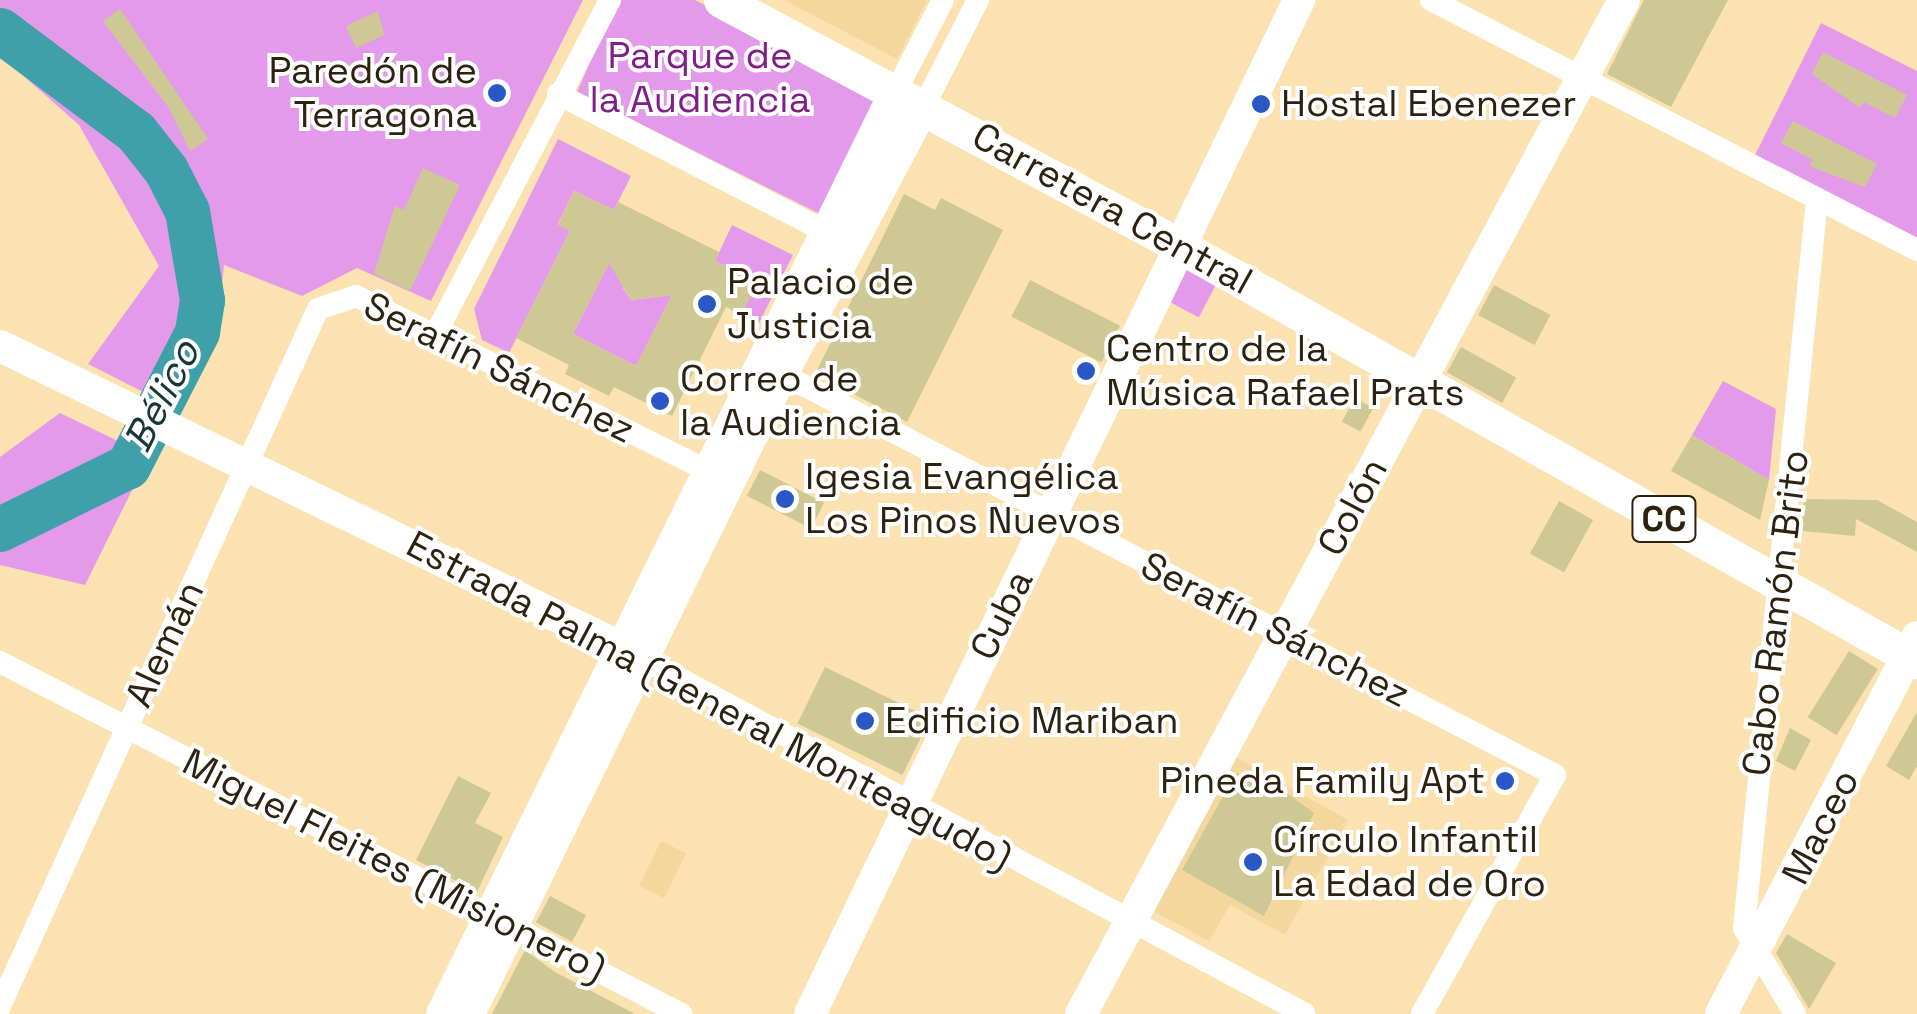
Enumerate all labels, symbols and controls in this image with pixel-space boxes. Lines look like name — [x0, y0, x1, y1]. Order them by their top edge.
park label: Parque de la Audiencia — [589, 33, 811, 122]
place label: Paredón de Terragona — [269, 48, 477, 137]
place label: Hostal Ebenezer — [1281, 81, 1577, 127]
marker: Paredón de Terragona — [486, 82, 508, 104]
marker: Hostal Ebenezer — [1250, 93, 1272, 115]
street label: Carretera Central — [964, 113, 1260, 305]
place label: Palacio de Justicia — [727, 259, 914, 348]
street label: Serafín Sánchez — [356, 283, 642, 453]
marker: Palacio de Justicia — [696, 293, 718, 315]
place label: Centro de la Música Rafael Prats — [1106, 326, 1464, 416]
water label: Bélico — [114, 332, 210, 460]
place label: Correo de la Audiencia — [680, 356, 902, 446]
marker: Centro de la Música Rafael Prats — [1075, 360, 1097, 382]
marker: Correo de la Audiencia — [649, 390, 671, 412]
street label: Cabo Ramón Brito — [1733, 447, 1819, 779]
street label: Colón — [1308, 450, 1398, 564]
place label: Igesia Evangélica Los Pinos Nuevos — [805, 454, 1121, 544]
marker: Igesia Evangélica Los Pinos Nuevos — [774, 488, 796, 510]
road number: CC — [1629, 489, 1699, 549]
street label: Estrada Palma (General Monteagudo) — [399, 522, 1019, 880]
street label: Serafín Sánchez — [1133, 543, 1417, 717]
street label: Cuba — [961, 563, 1043, 667]
street label: Alemán — [116, 574, 214, 714]
place label: Edificio Mariban — [885, 698, 1179, 744]
marker: Edificio Mariban — [854, 710, 876, 732]
street label: Miguel Fleites (Misionero) — [175, 739, 613, 993]
place label: Pineda Family Apt — [1159, 758, 1485, 804]
street label: Maceo — [1773, 762, 1869, 892]
marker: Pineda Family Apt — [1494, 770, 1516, 792]
place label: Círculo Infantil La Edad de Oro — [1273, 817, 1546, 906]
marker: Círculo Infantil La Edad de Oro — [1242, 851, 1264, 873]

